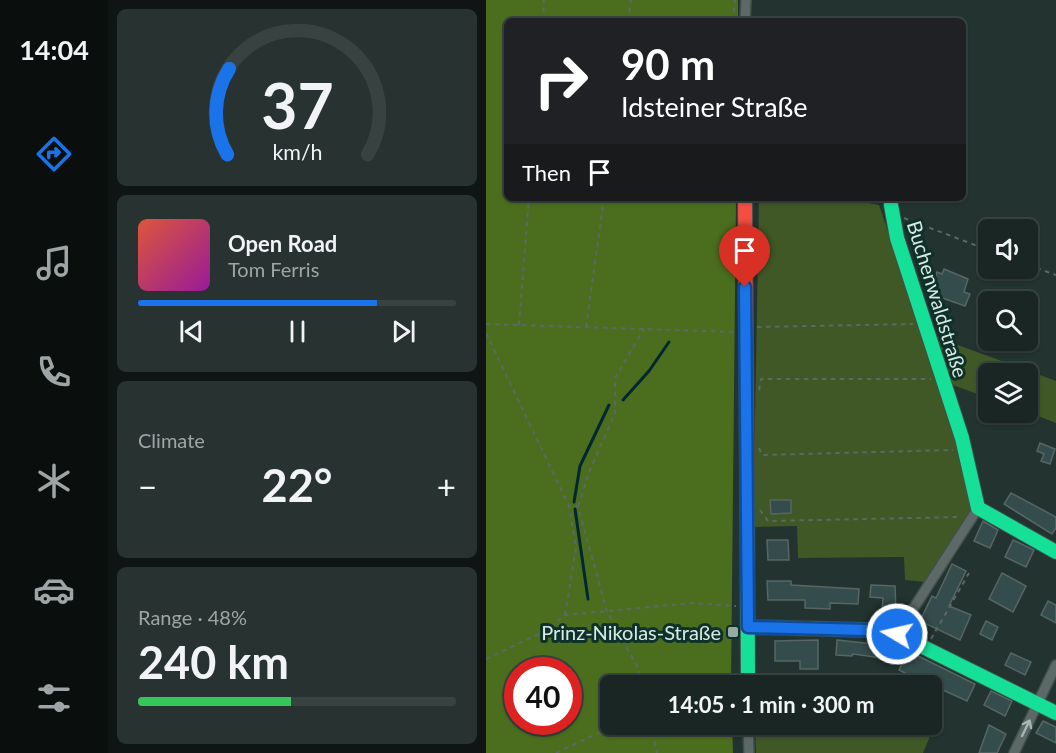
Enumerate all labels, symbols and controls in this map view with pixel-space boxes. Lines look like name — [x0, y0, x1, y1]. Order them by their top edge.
text: 14:04 — [19, 33, 89, 66]
text: 90 m — [621, 39, 715, 89]
icon: right — [522, 42, 600, 120]
text: 37 — [261, 67, 333, 142]
text: Idsteiner Straße — [621, 90, 807, 123]
icon: directions — [33, 133, 75, 175]
text: km/h — [272, 139, 322, 165]
icon: arrive — [583, 156, 616, 189]
text: Then — [522, 159, 571, 186]
street label: Buchenwaldstraße — [903, 218, 973, 380]
map controls — [978, 219, 1038, 423]
button: sound — [978, 219, 1038, 279]
pin — [719, 225, 770, 287]
text: Open Road — [228, 230, 337, 257]
icon: arrive — [728, 234, 761, 267]
icon: music — [33, 242, 75, 284]
text: Tom Ferris — [228, 257, 319, 281]
button: search — [978, 291, 1038, 351]
icon: previous — [175, 315, 208, 348]
icon: pause — [281, 315, 314, 348]
icon: next — [387, 315, 420, 348]
icon: phone — [33, 351, 75, 393]
button: layers — [978, 363, 1038, 423]
text: Climate — [138, 428, 205, 452]
text: 22° — [262, 458, 332, 512]
icon: climate — [33, 460, 75, 502]
text: − — [138, 466, 157, 506]
text: + — [437, 466, 456, 506]
icon: car — [33, 569, 75, 611]
position arrow — [865, 602, 929, 666]
text: Range · 48% — [138, 605, 247, 629]
place label: Prinz-Nikolas-Straße — [541, 620, 721, 644]
marker: Prinz-Nikolas-Straße — [726, 625, 740, 639]
text: 240 km — [138, 635, 289, 689]
speed limit sign: 40 — [504, 657, 582, 735]
icon: filters — [33, 677, 75, 719]
text: 14:05 · 1 min · 300 m — [668, 691, 874, 718]
one-way arrow — [1021, 719, 1032, 737]

